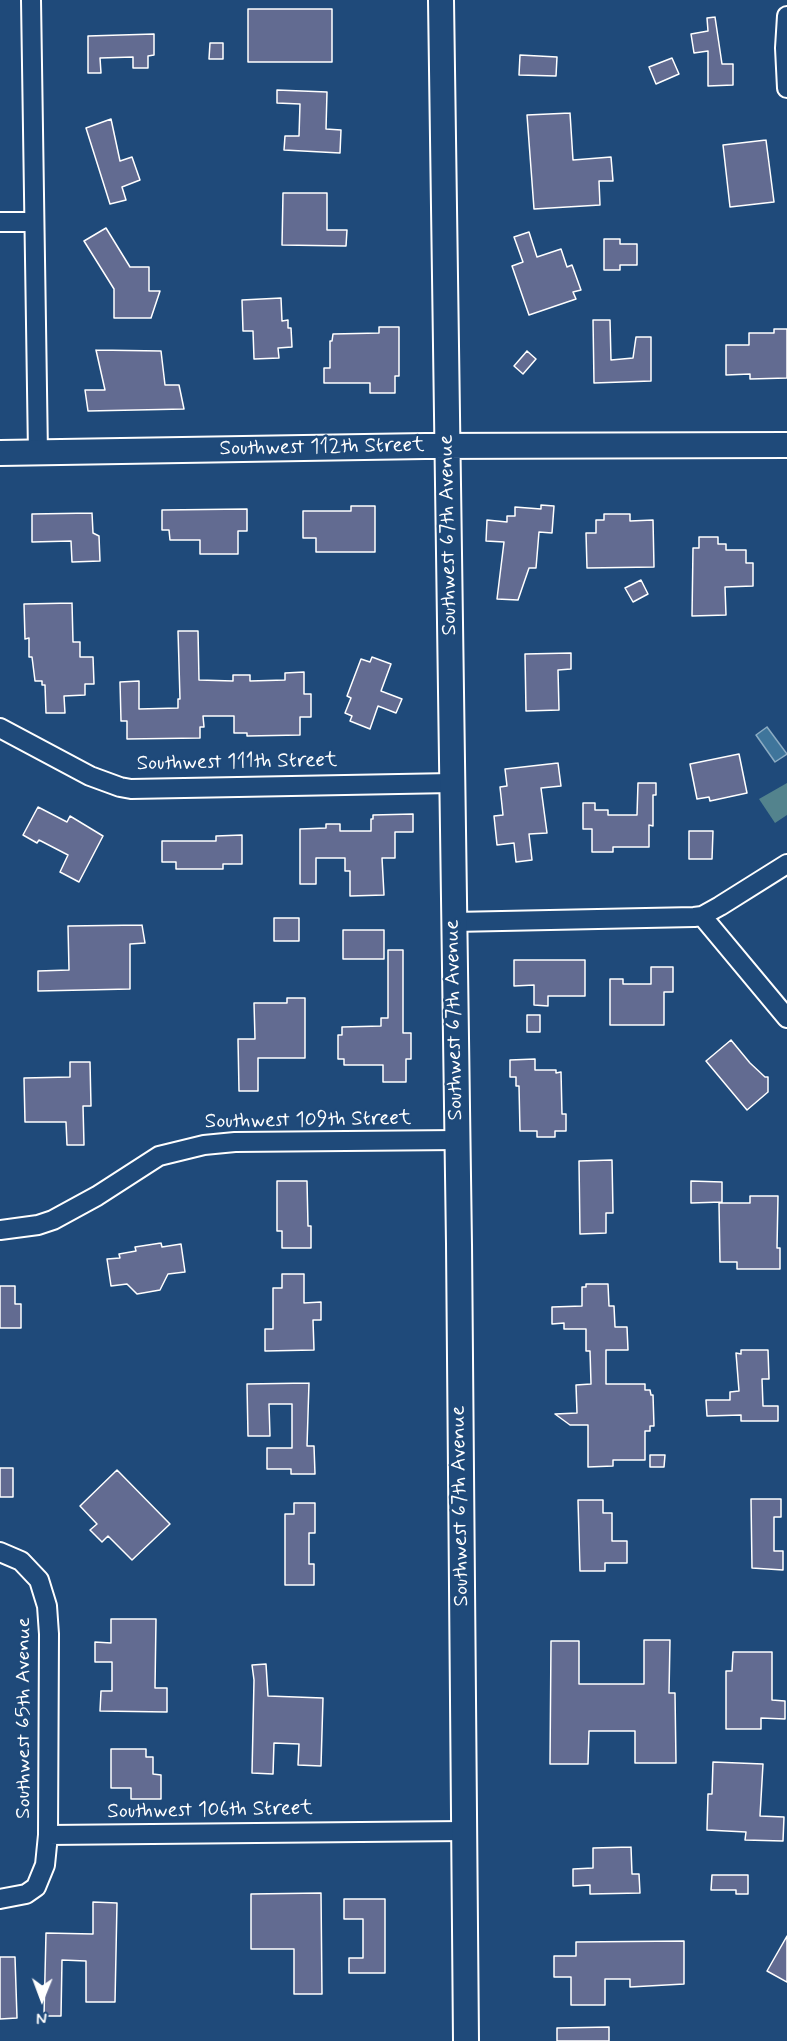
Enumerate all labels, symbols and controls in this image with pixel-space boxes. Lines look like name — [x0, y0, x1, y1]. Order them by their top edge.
street label: Southwest 112th Street — [219, 434, 425, 462]
street label: Southwest 67th Avenue — [435, 434, 463, 636]
street label: Southwest 111th Street — [136, 749, 338, 777]
street label: Southwest 67th Avenue — [441, 919, 469, 1121]
street label: Southwest 109th Street — [204, 1107, 412, 1135]
street label: Southwest 67th Avenue — [447, 1405, 475, 1607]
street label: Southwest 65th Avenue — [12, 1617, 38, 1819]
street label: Southwest 106th Street — [107, 1797, 313, 1825]
north arrow — [12, 1969, 72, 2029]
text: N — [36, 2007, 47, 2028]

